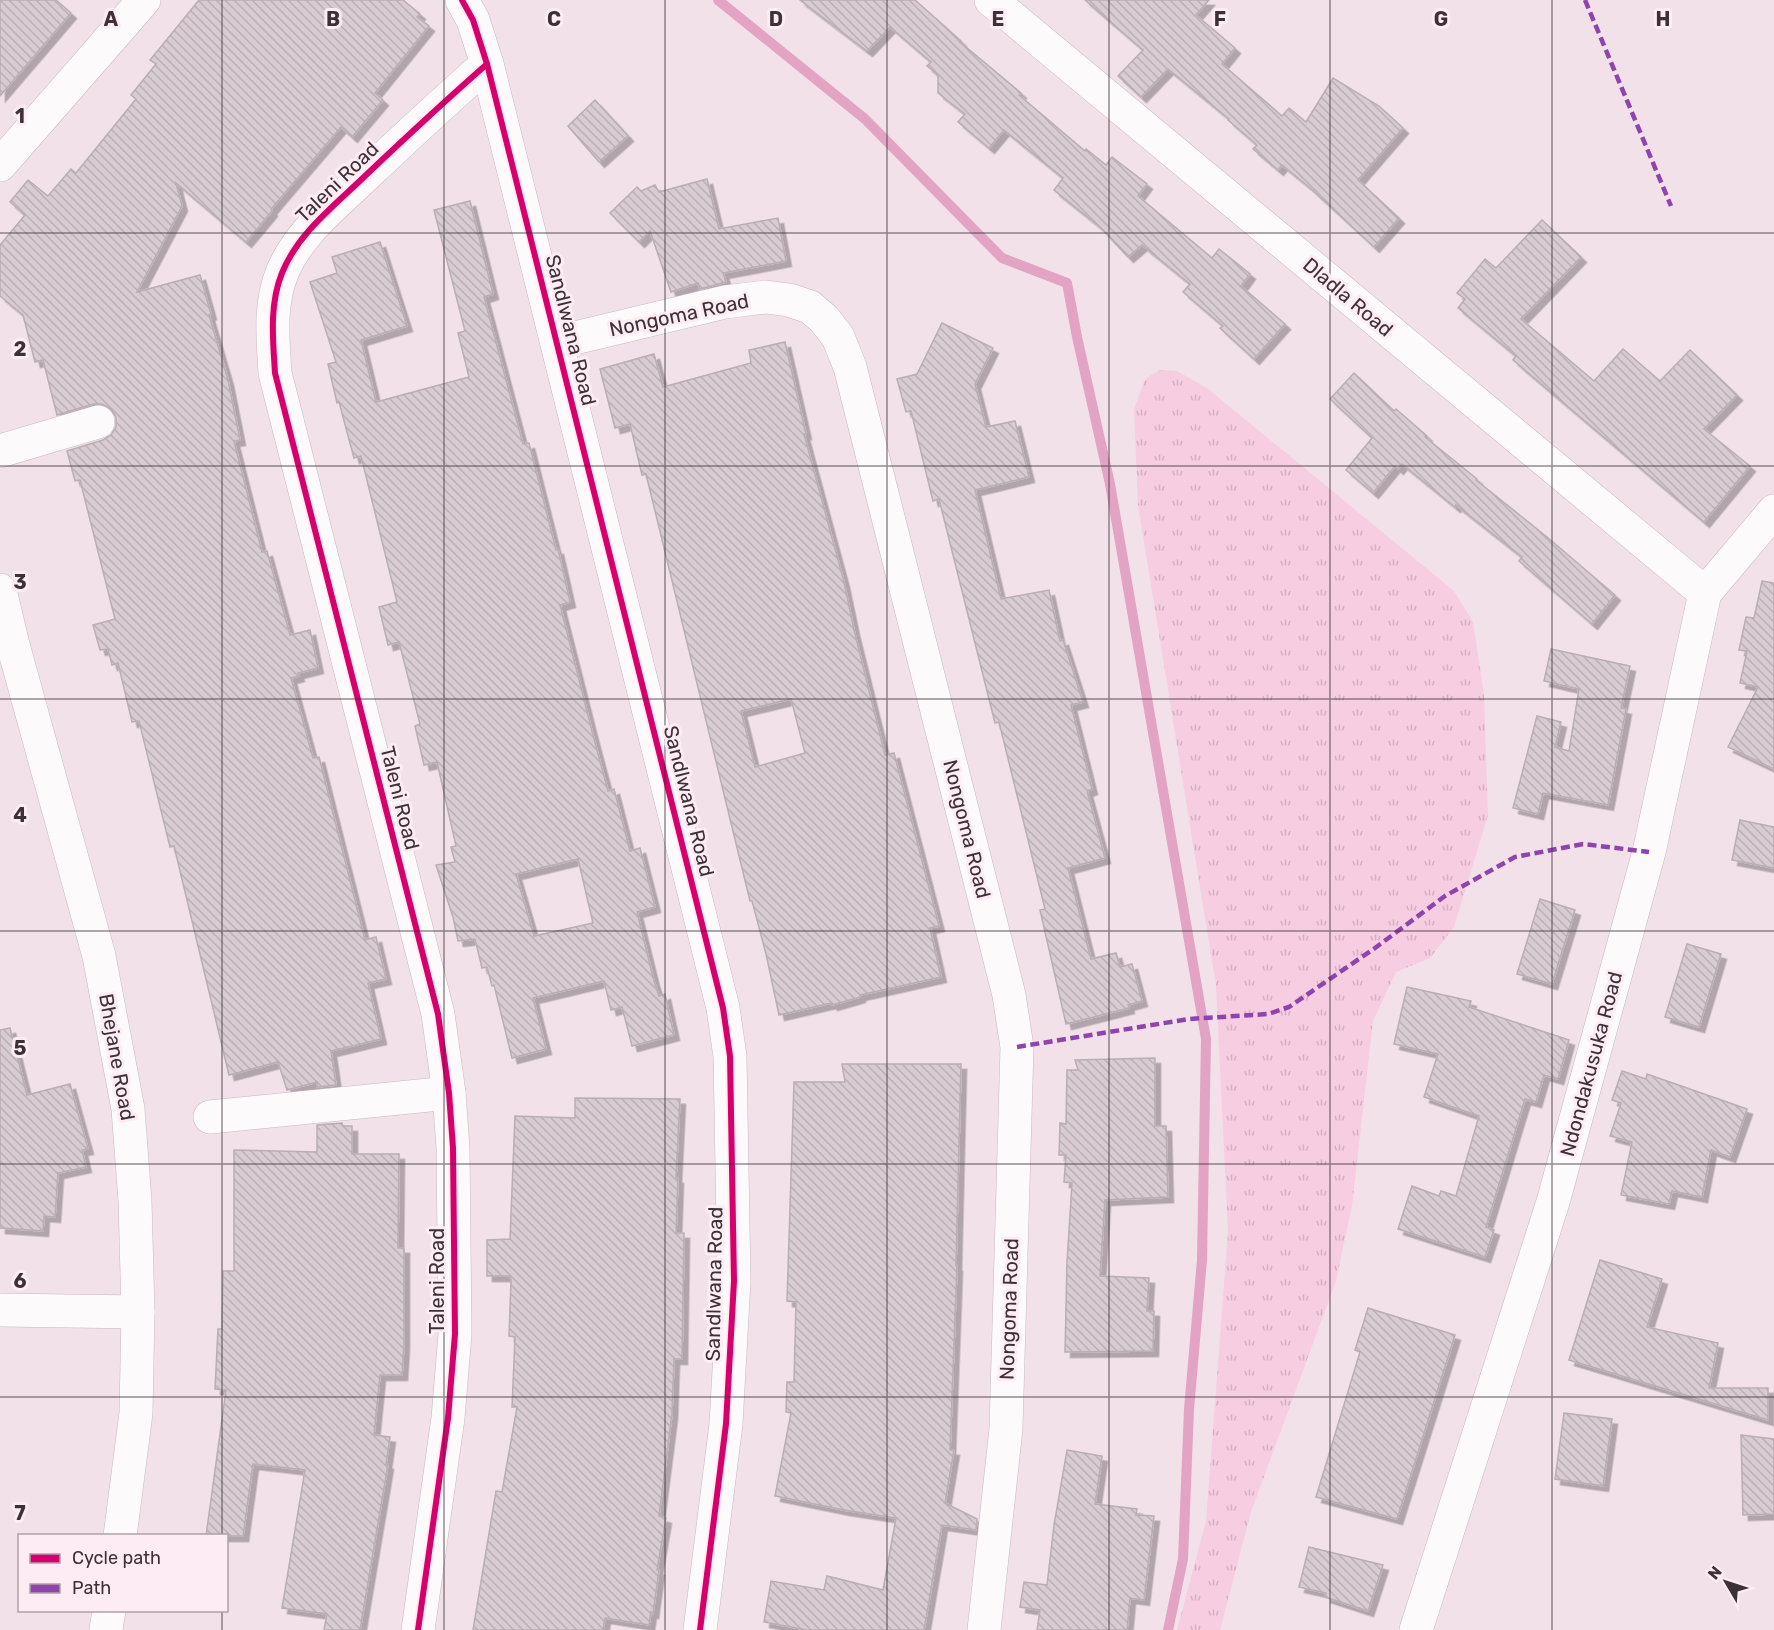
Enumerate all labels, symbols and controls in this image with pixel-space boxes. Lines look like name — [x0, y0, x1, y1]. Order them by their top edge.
text: A — [104, 7, 119, 31]
text: B — [326, 7, 340, 31]
text: C — [547, 7, 561, 31]
text: D — [769, 7, 783, 31]
text: E — [992, 7, 1004, 31]
text: F — [1214, 7, 1226, 31]
text: G — [1434, 7, 1448, 31]
text: H — [1656, 7, 1670, 31]
text: 1 — [15, 104, 25, 128]
street label: Taleni Road — [291, 137, 383, 227]
street label: Sandlwana Road — [541, 252, 601, 408]
street label: Dladla Road — [1298, 253, 1398, 341]
street label: Nongoma Road — [607, 288, 751, 342]
text: 2 — [14, 337, 27, 361]
text: 3 — [13, 570, 27, 594]
street label: Sandlwana Road — [659, 723, 719, 879]
street label: Taleni Road — [376, 744, 424, 852]
street label: Nongoma Road — [938, 757, 996, 901]
text: 4 — [13, 803, 27, 827]
street label: Ndondakusuka Road — [1555, 969, 1627, 1159]
street label: Bhejane Road — [94, 992, 140, 1122]
text: 5 — [14, 1036, 27, 1060]
street label: Sandlwana Road — [701, 1207, 727, 1361]
street label: Taleni Road — [425, 1228, 449, 1334]
street label: Nongoma Road — [995, 1238, 1023, 1380]
text: 6 — [13, 1269, 27, 1293]
text: 7 — [14, 1501, 26, 1525]
legend — [18, 1534, 228, 1612]
text: Cycle path — [72, 1547, 161, 1569]
north arrow — [1696, 1552, 1756, 1612]
text: N — [1704, 1562, 1726, 1583]
text: Path — [72, 1577, 111, 1599]

